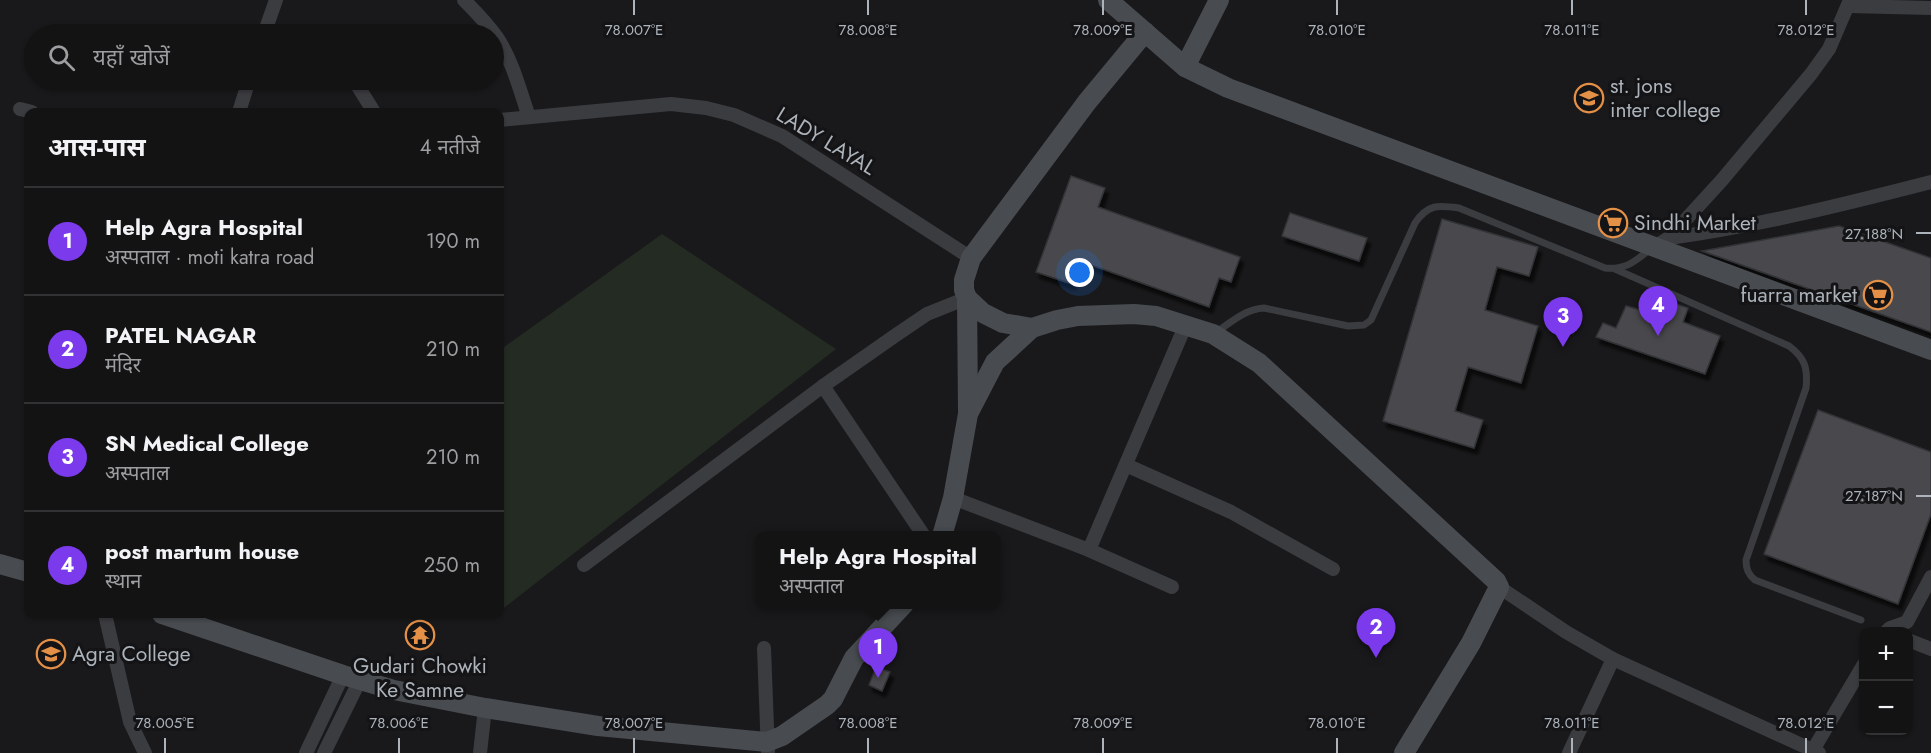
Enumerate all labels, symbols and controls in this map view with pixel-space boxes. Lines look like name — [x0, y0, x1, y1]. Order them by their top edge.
text: 78.007°E — [605, 19, 663, 41]
text: 78.008°E — [839, 19, 897, 41]
text: 78.009°E — [1073, 19, 1133, 41]
text: 78.010°E — [1308, 19, 1366, 41]
text: 78.011°E — [1544, 19, 1600, 41]
text: 78.012°E — [1777, 19, 1835, 41]
search box — [24, 24, 504, 90]
icon: search — [45, 41, 78, 74]
text: यहाँ खोजें — [93, 41, 170, 73]
place label: st. jons inter college — [1610, 71, 1721, 125]
school or university icon: st. jons inter college — [1573, 82, 1605, 114]
street label: LADY LAYAL — [771, 100, 882, 183]
text: आस-पास — [48, 128, 146, 166]
text: 4 नतीजे — [420, 133, 480, 162]
supermarket icon: Sindhi Market — [1597, 207, 1629, 239]
place label: Sindhi Market — [1634, 208, 1756, 238]
text: Help Agra Hospital — [105, 211, 303, 243]
text: 27.188°N — [1845, 223, 1903, 245]
text: 1 — [62, 227, 73, 256]
text: 190 m — [426, 227, 480, 256]
text: अस्पताल · moti katra road — [105, 243, 314, 272]
your location — [1065, 258, 1094, 287]
supermarket icon: fuarra market — [1862, 279, 1894, 311]
place label: fuarra market — [1741, 280, 1857, 310]
pin: 4 — [1638, 286, 1678, 336]
pin: 3 — [1544, 298, 1582, 347]
text: PATEL NAGAR — [105, 319, 256, 351]
text: 2 — [61, 335, 74, 364]
text: 210 m — [426, 335, 480, 364]
text: मंदिर — [105, 351, 141, 380]
text: SN Medical College — [105, 427, 309, 459]
text: 3 — [61, 443, 74, 472]
text: 210 m — [426, 443, 480, 472]
text: अस्पताल — [105, 459, 170, 488]
text: 27.187°N — [1845, 485, 1903, 507]
popup — [755, 531, 1001, 609]
text: post martum house — [105, 535, 299, 567]
text: Help Agra Hospital — [779, 540, 977, 572]
text: 4 — [61, 551, 74, 580]
text: 250 m — [424, 551, 480, 580]
text: स्थान — [105, 567, 141, 596]
text: अस्पताल — [779, 572, 844, 601]
pin: 2 — [1356, 608, 1396, 658]
temple icon: Gudari Chowki Ke Samne — [404, 619, 436, 651]
map controls — [1859, 627, 1913, 735]
button: + — [1859, 627, 1913, 681]
pin: 1 — [858, 628, 898, 678]
school or university icon: Agra College — [35, 638, 67, 670]
place label: Agra College — [72, 639, 191, 669]
place label: Gudari Chowki Ke Samne — [353, 651, 487, 705]
button: − — [1859, 681, 1913, 735]
text: 78.005°E — [135, 712, 195, 734]
text: 78.006°E — [369, 712, 429, 734]
text: 78.007°E — [605, 712, 663, 734]
text: 78.008°E — [839, 712, 897, 734]
text: 78.009°E — [1073, 712, 1133, 734]
text: 78.010°E — [1308, 712, 1366, 734]
text: 78.011°E — [1544, 712, 1600, 734]
text: 78.012°E — [1777, 712, 1835, 734]

